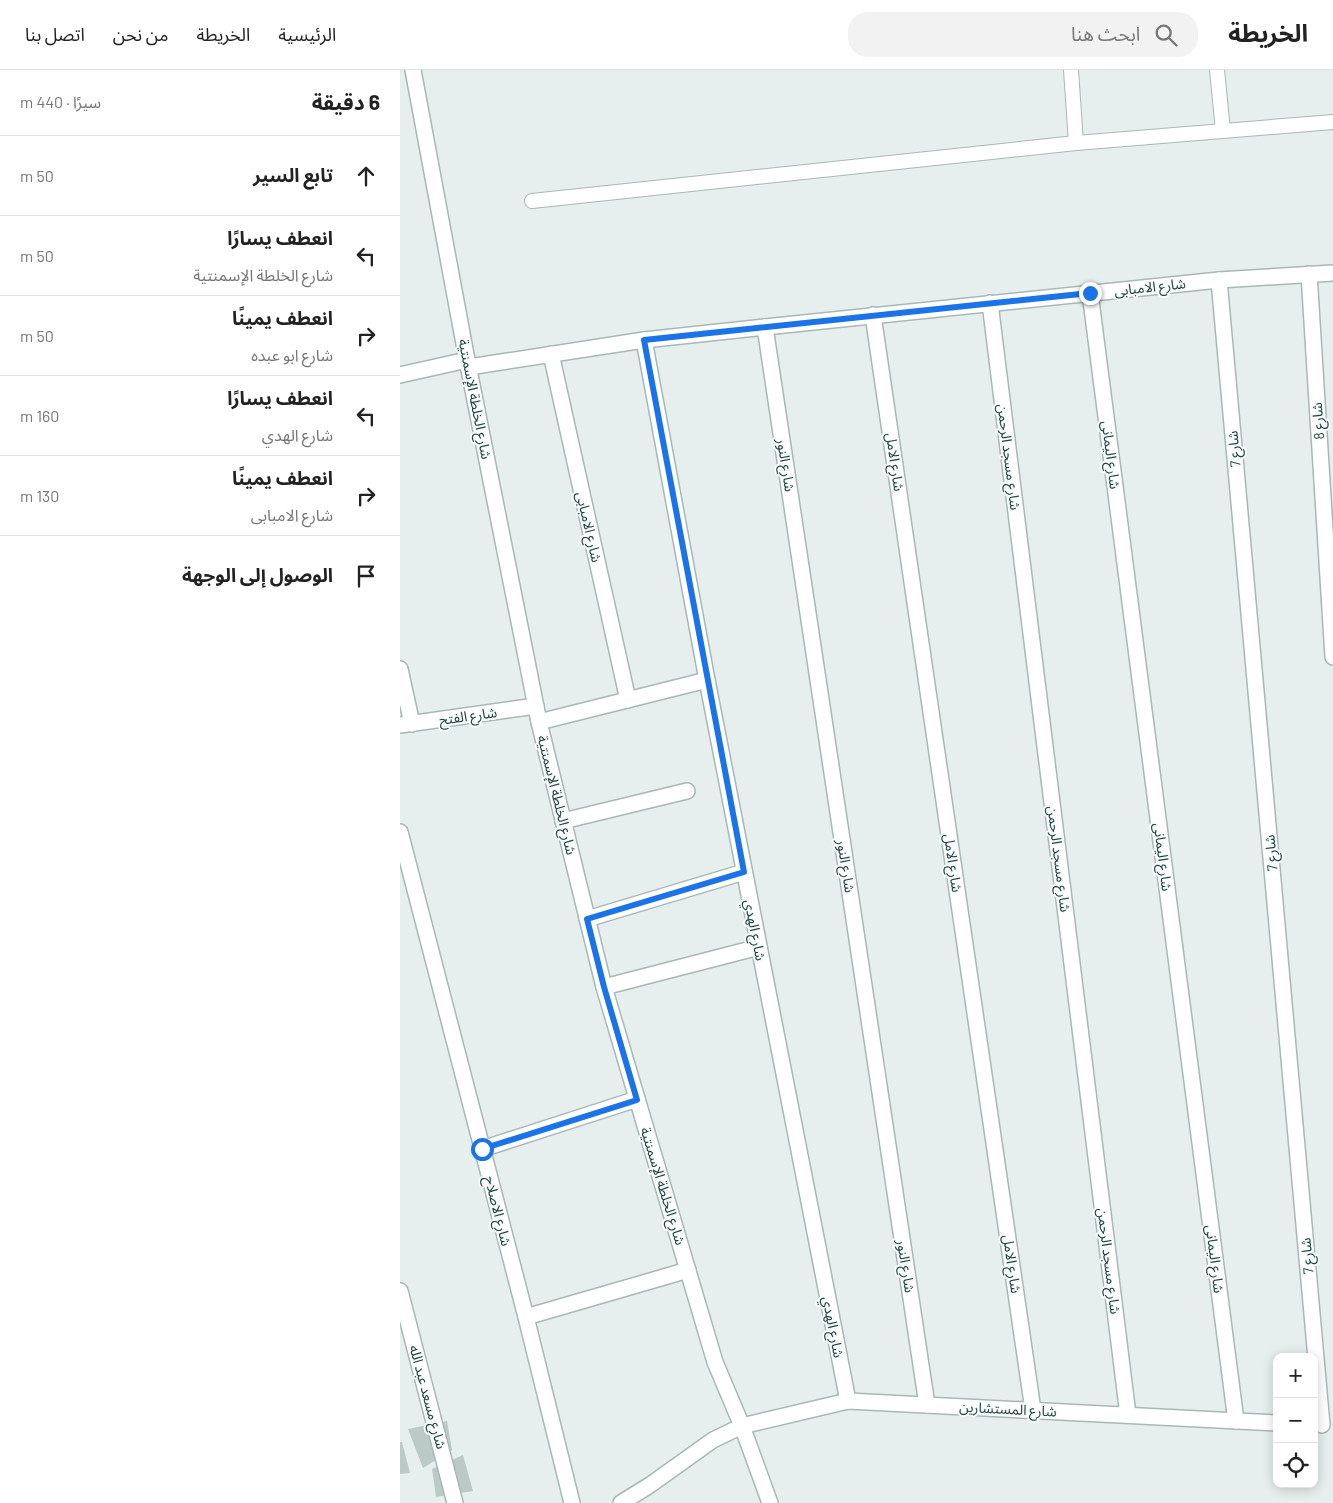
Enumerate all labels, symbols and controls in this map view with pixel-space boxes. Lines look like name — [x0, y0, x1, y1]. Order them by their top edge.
search box — [848, 12, 1198, 57]
text: الخريطة — [1228, 18, 1308, 47]
icon: search — [1152, 21, 1180, 49]
text: ابحث هنا — [1071, 22, 1140, 45]
text: اتصل بنا — [25, 23, 85, 45]
text: من نحن — [113, 23, 168, 45]
text: الخريطة — [196, 23, 250, 45]
text: الرئيسية — [278, 23, 336, 45]
text: 6 دقيقة — [312, 89, 380, 114]
text: سيرًا · 440 m — [20, 92, 101, 111]
icon: ahead — [352, 162, 380, 190]
text: تابع السير — [253, 163, 333, 186]
text: 50 m — [20, 166, 54, 185]
text: انعطف يسارًا — [227, 226, 333, 249]
icon: left — [352, 242, 380, 270]
text: 50 m — [20, 246, 54, 265]
text: شارع الخلطة الإسمنتية — [193, 265, 333, 284]
street label: شارع الامبابى — [1113, 274, 1187, 302]
route end — [1079, 282, 1102, 305]
text: انعطف يمينًا — [232, 306, 333, 329]
icon: right — [352, 322, 380, 350]
text: 50 m — [20, 326, 54, 345]
street label: شارع الخلطة الإسمنتية — [453, 337, 496, 461]
text: شارع ابو عبده — [251, 345, 333, 364]
text: انعطف يسارًا — [227, 386, 333, 409]
icon: left — [352, 402, 380, 430]
street label: شارع 8 — [1308, 402, 1330, 440]
street label: شارع مسجد الرحمن — [992, 403, 1024, 511]
text: 160 m — [20, 406, 59, 425]
street label: شارع اليمانى — [1096, 420, 1124, 490]
text: شارع الهدي — [262, 425, 333, 444]
street label: شارع 7 — [1223, 430, 1247, 468]
street label: شارع الامل — [880, 431, 908, 493]
street label: شارع النور — [771, 436, 799, 493]
text: انعطف يمينًا — [232, 466, 333, 489]
icon: right — [352, 482, 380, 510]
text: 130 m — [20, 486, 59, 505]
street label: شارع الامبابى — [570, 490, 606, 565]
text: شارع الامبابى — [251, 505, 333, 524]
icon: arrive — [352, 562, 380, 590]
text: الوصول إلى الوجهة — [182, 563, 333, 586]
street label: شارع الفتح — [438, 703, 498, 731]
street label: شارع الخلطة الإسمنتية — [532, 733, 581, 857]
street label: شارع مسجد الرحمن — [1042, 805, 1074, 913]
street label: شارع اليمانى — [1148, 822, 1176, 892]
street label: شارع الامل — [938, 832, 966, 894]
street label: شارع 7 — [1260, 834, 1284, 872]
street label: شارع النور — [831, 837, 859, 894]
street label: شارع الهدي — [738, 898, 770, 963]
street label: شارع الخلطة الإسمنتية — [635, 1125, 689, 1248]
route start — [471, 1138, 494, 1161]
street label: شارع الاصلاح — [479, 1174, 515, 1248]
street label: شارع مسجد الرحمن — [1092, 1207, 1124, 1315]
street label: شارع اليمانى — [1200, 1224, 1228, 1294]
street label: شارع الامل — [997, 1233, 1025, 1295]
street label: شارع النور — [891, 1237, 919, 1294]
street label: شارع 7 — [1296, 1237, 1320, 1275]
street label: شارع الهدي — [816, 1295, 848, 1360]
street label: شارع مسعد عبد الله — [404, 1343, 451, 1452]
map controls — [1273, 1353, 1318, 1488]
button: + — [1273, 1353, 1318, 1398]
street label: شارع المستشارين — [959, 1397, 1057, 1423]
button: − — [1273, 1398, 1318, 1443]
button: locate — [1273, 1443, 1318, 1488]

